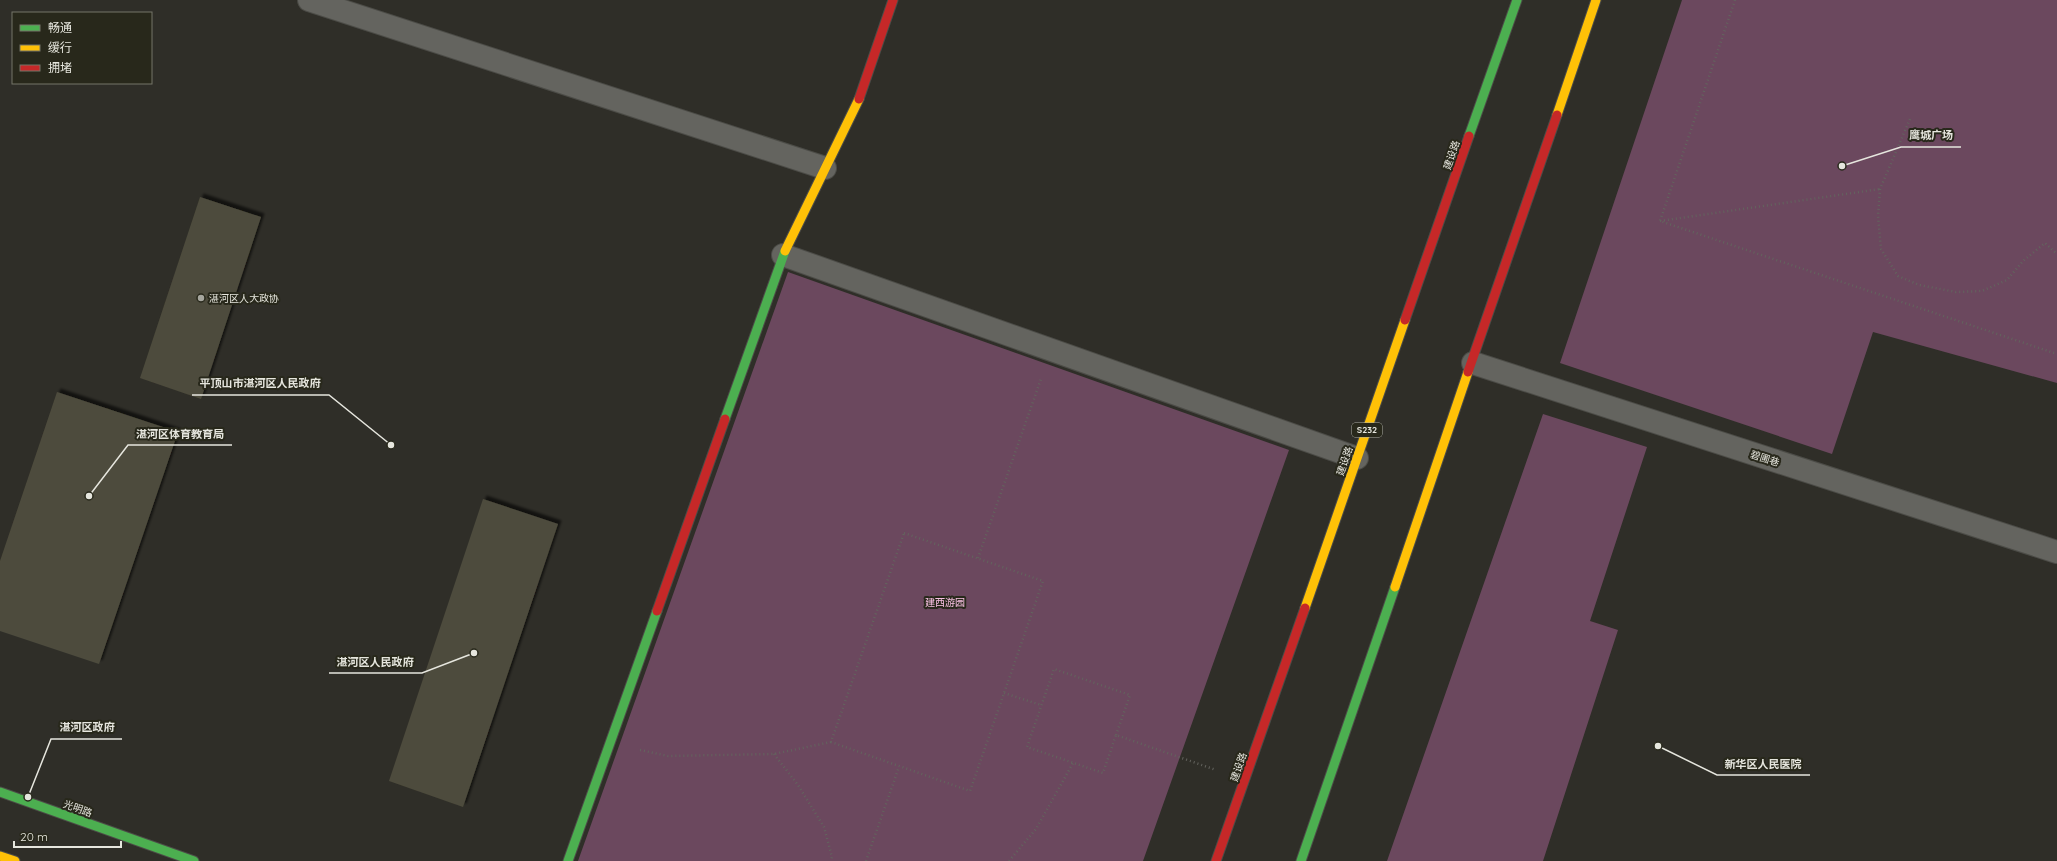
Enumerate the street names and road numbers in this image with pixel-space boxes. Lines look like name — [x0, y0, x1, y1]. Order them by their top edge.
street label: 建设路 — [1440, 139, 1463, 171]
road number: S232 — [1352, 423, 1382, 437]
street label: 建设路 — [1333, 445, 1356, 477]
street label: 碧圃巷 — [1749, 448, 1781, 469]
street label: 建设路 — [1227, 751, 1250, 783]
street label: 光明路 — [62, 797, 94, 820]

